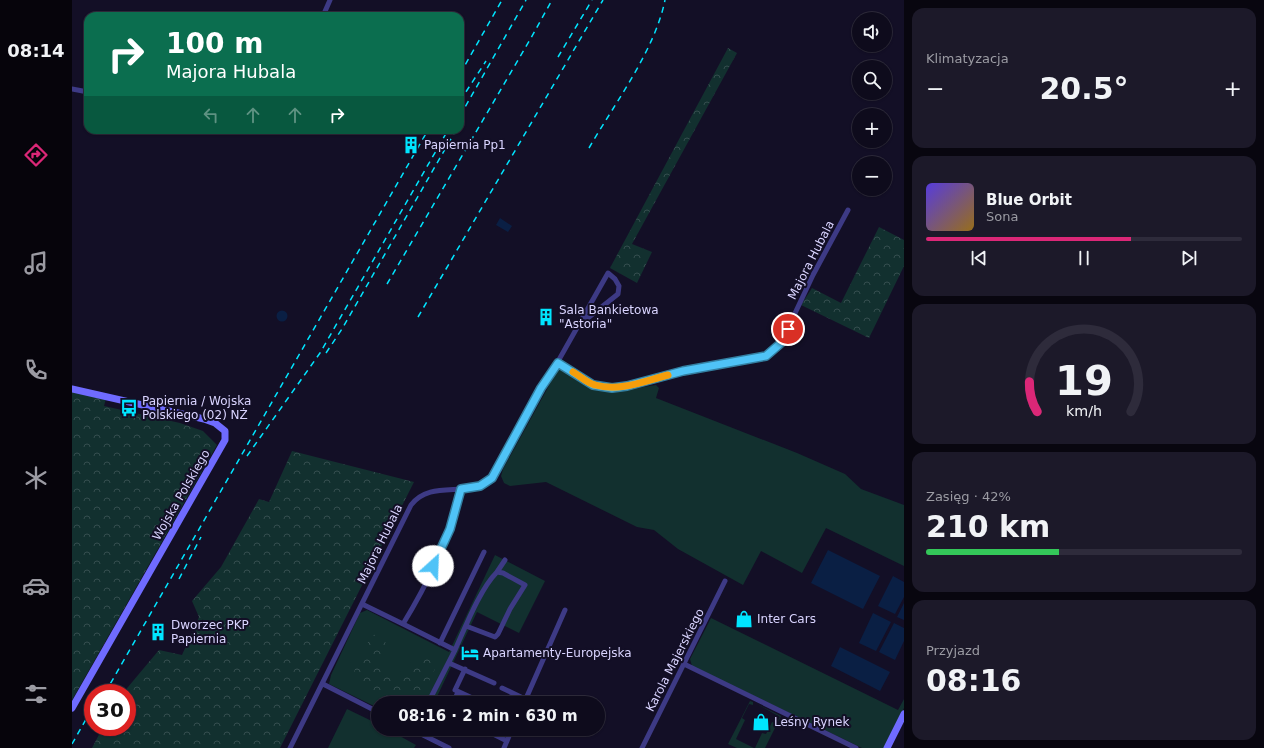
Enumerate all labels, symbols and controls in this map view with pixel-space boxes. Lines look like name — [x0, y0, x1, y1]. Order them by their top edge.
map controls — [852, 12, 892, 196]
button: sound — [852, 12, 892, 52]
text: 100 m — [166, 27, 263, 60]
icon: right — [100, 28, 152, 80]
text: 08:14 — [7, 40, 65, 61]
text: Klimatyzacja — [926, 51, 1009, 66]
button: search — [852, 60, 892, 100]
text: Majora Hubala — [166, 61, 296, 82]
text: 20.5° — [1039, 71, 1129, 106]
text: − — [926, 76, 944, 101]
text: + — [1224, 76, 1242, 101]
icon: left — [200, 104, 222, 126]
icon: ahead — [242, 104, 264, 126]
icon: ahead — [284, 104, 306, 126]
icon: right — [326, 104, 348, 126]
button: + — [852, 108, 892, 148]
building icon: Papiernia Pp1 — [401, 135, 421, 155]
place label: Papiernia Pp1 — [424, 138, 506, 152]
icon: directions — [22, 141, 50, 169]
button: − — [852, 156, 892, 196]
text: Blue Orbit — [986, 191, 1072, 209]
text: Sona — [986, 209, 1018, 224]
street label: Majora Hubala — [785, 218, 837, 302]
icon: previous — [968, 247, 990, 269]
icon: pause — [1073, 247, 1095, 269]
icon: next — [1178, 247, 1200, 269]
icon: music — [22, 249, 50, 277]
place label: Sala Bankietowa "Astoria" — [559, 303, 659, 331]
building icon: Sala Bankietowa "Astoria" — [536, 307, 556, 327]
pin — [771, 312, 805, 346]
icon: arrive — [777, 318, 799, 340]
icon: phone — [22, 356, 50, 384]
text: 19 — [1055, 356, 1113, 405]
place label: Papiernia / Wojska Polskiego (02) NŻ — [142, 394, 251, 422]
bus stop icon: Papiernia / Wojska Polskiego (02) NŻ — [119, 398, 139, 418]
text: km/h — [1066, 403, 1102, 419]
street label: Wojska Polskiego — [149, 447, 213, 543]
icon: climate — [22, 464, 50, 492]
text: Zasięg · 42% — [926, 489, 1011, 504]
street label: Majora Hubala — [355, 502, 405, 586]
text: 210 km — [926, 509, 1050, 544]
position arrow — [412, 545, 454, 587]
icon: car — [22, 572, 50, 600]
street label: Karola Majerskiego — [643, 606, 707, 714]
shop icon: Inter Cars — [734, 609, 754, 629]
place label: Inter Cars — [757, 612, 816, 626]
place label: Dworzec PKP Papiernia — [171, 618, 249, 646]
building icon: Dworzec PKP Papiernia — [148, 622, 168, 642]
hotel icon: Apartamenty-Europejska — [460, 643, 480, 663]
text: Przyjazd — [926, 643, 980, 658]
place label: Apartamenty-Europejska — [483, 646, 632, 660]
text: 08:16 — [926, 663, 1022, 698]
icon: filters — [22, 680, 50, 708]
speed limit sign: 30 — [84, 684, 136, 736]
text: 08:16 · 2 min · 630 m — [398, 707, 578, 725]
shop icon: Leśny Rynek — [751, 712, 771, 732]
place label: Leśny Rynek — [774, 715, 849, 729]

